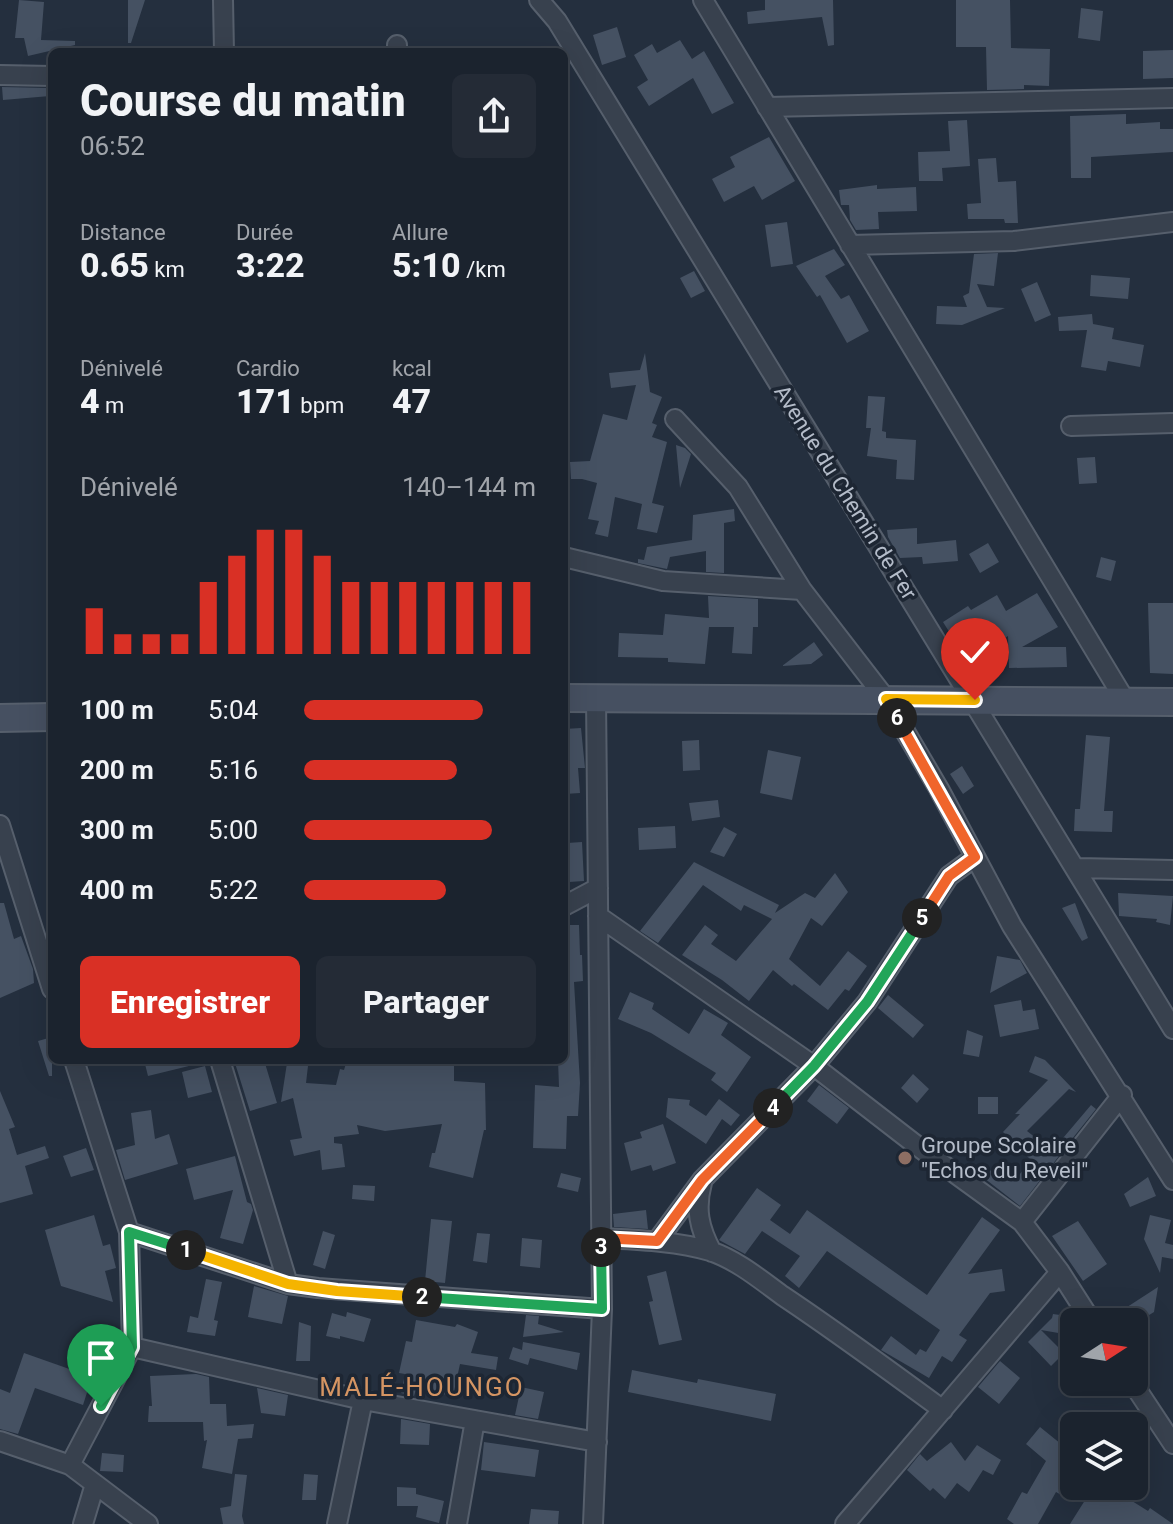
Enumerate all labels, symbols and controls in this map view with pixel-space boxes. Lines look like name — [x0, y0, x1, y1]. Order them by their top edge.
button: share — [452, 74, 536, 158]
text: Course du matin — [80, 75, 406, 127]
text: 06:52 — [80, 131, 145, 161]
text: Distance — [80, 220, 166, 245]
text: Durée — [236, 220, 293, 245]
text: Allure — [392, 220, 448, 245]
text: 0.65 — [80, 245, 149, 285]
text: 3:22 — [236, 245, 305, 285]
text: 5:10 — [392, 245, 461, 285]
text: km — [149, 257, 185, 282]
text: /km — [461, 257, 506, 282]
text: Dénivelé — [80, 356, 163, 381]
text: Cardio — [236, 356, 300, 381]
text: kcal — [392, 356, 432, 381]
street label: Avenue du Chemin de Fer — [769, 380, 922, 605]
text: 4 — [80, 381, 100, 421]
text: 171 — [236, 381, 295, 421]
text: 47 — [392, 381, 431, 421]
text: m — [100, 393, 124, 418]
text: bpm — [295, 393, 344, 418]
text: Dénivelé — [80, 472, 178, 502]
text: 140–144 m — [402, 472, 536, 502]
pin — [941, 618, 1009, 700]
icon: check — [953, 630, 997, 674]
text: 100 m — [80, 695, 154, 725]
text: 5:04 — [208, 695, 258, 725]
pin: 6 — [877, 698, 917, 738]
text: 6 — [891, 705, 903, 730]
text: 200 m — [80, 755, 154, 785]
text: 5:16 — [208, 755, 258, 785]
text: 300 m — [80, 815, 154, 845]
text: 5:00 — [208, 815, 258, 845]
text: 400 m — [80, 875, 154, 905]
text: 5:22 — [208, 875, 258, 905]
pin: 5 — [902, 898, 942, 938]
text: 5 — [916, 905, 928, 930]
button: Enregistrer — [80, 956, 300, 1048]
button: Partager — [316, 956, 536, 1048]
pin: 4 — [753, 1088, 793, 1128]
text: 4 — [767, 1095, 779, 1120]
place label: Groupe Scolaire "Echos du Reveil" — [921, 1133, 1088, 1183]
marker: Groupe Scolaire "Echos du Reveil" — [896, 1149, 914, 1167]
pin: 3 — [581, 1227, 621, 1267]
pin: 1 — [166, 1230, 206, 1270]
text: 3 — [595, 1234, 607, 1259]
text: 1 — [180, 1237, 192, 1262]
pin: 2 — [402, 1277, 442, 1317]
text: 2 — [416, 1284, 428, 1309]
north arrow — [1060, 1308, 1148, 1396]
map controls — [1060, 1308, 1148, 1500]
pin — [67, 1324, 135, 1406]
icon: arrive — [79, 1336, 123, 1380]
district label: MALÉ-HOUNGO — [319, 1372, 525, 1402]
button: layers — [1060, 1412, 1148, 1500]

